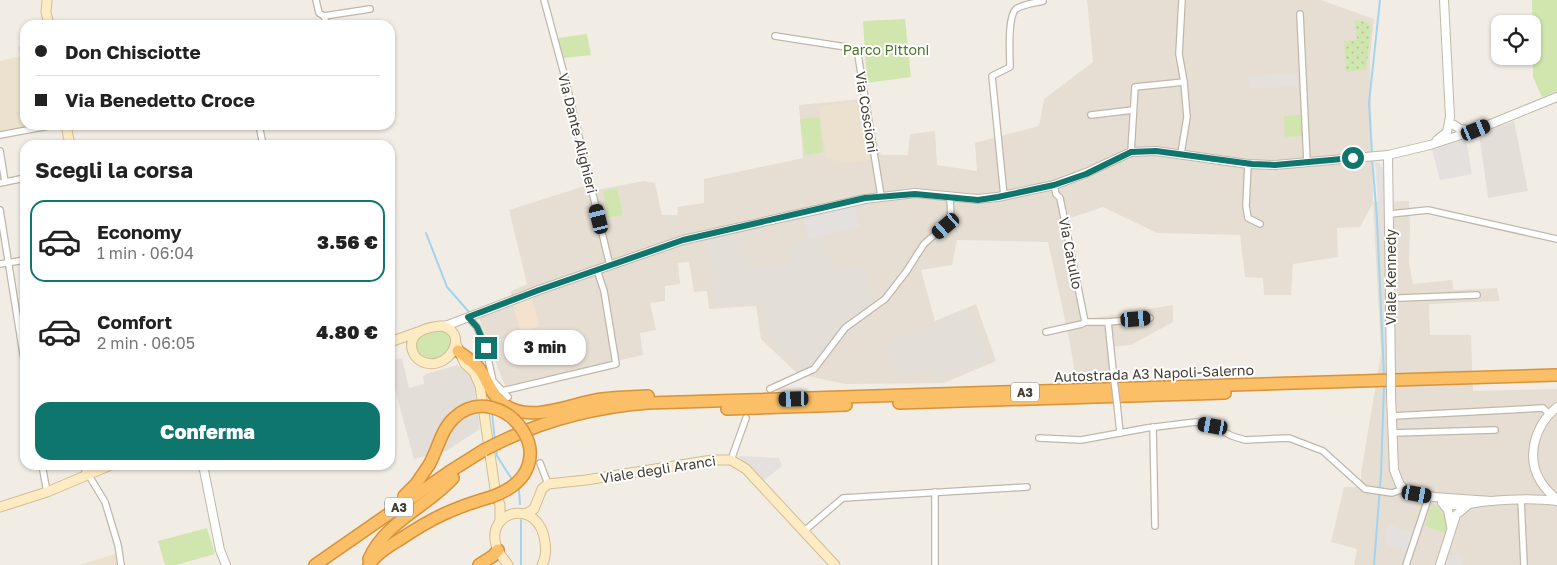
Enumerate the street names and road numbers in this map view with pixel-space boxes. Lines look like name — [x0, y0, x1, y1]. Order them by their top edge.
street label: Via Coscioni — [852, 70, 882, 154]
street label: Via Dante Alighieri — [555, 71, 601, 195]
street label: Via Catullo — [1056, 215, 1086, 291]
street label: Viale Kennedy — [1382, 229, 1399, 325]
street label: Autostrada A3 Napoli-Salerno — [1054, 361, 1254, 385]
road number: A3 — [1011, 382, 1039, 402]
street label: Viale degli Aranci — [599, 451, 717, 487]
road number: A3 — [385, 498, 413, 516]

